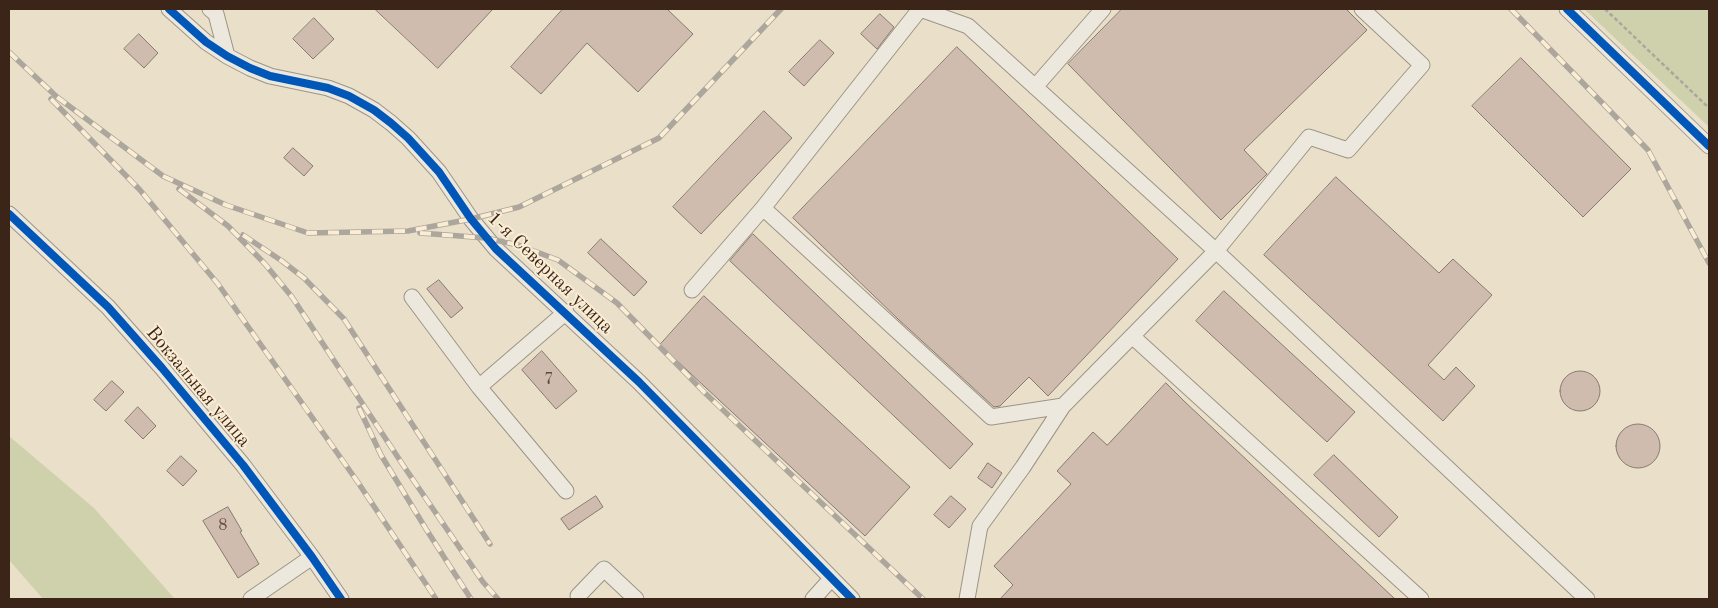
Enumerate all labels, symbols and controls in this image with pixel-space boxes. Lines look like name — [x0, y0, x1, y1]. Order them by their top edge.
street label: 1-я Северная улица — [482, 207, 618, 339]
street label: Вокзальная улица — [141, 322, 255, 452]
house number: 7 — [544, 370, 554, 390]
house number: 8 — [218, 516, 228, 536]

